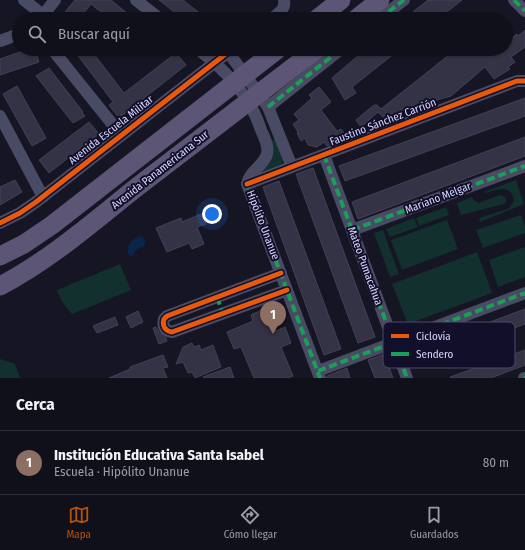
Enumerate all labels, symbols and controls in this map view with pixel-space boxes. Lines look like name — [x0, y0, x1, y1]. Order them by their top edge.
search box — [12, 12, 513, 56]
icon: search — [26, 23, 48, 45]
text: Buscar aquí — [58, 25, 130, 43]
street label: Avenida Escuela Militar — [66, 93, 156, 167]
street label: Faustino Sánchez Carrión — [328, 96, 438, 148]
street label: Avenida Panamericana Sur — [109, 128, 211, 212]
street label: Mariano Melgar — [403, 179, 473, 217]
street label: Hipólito Unanue — [244, 189, 282, 261]
your location — [202, 204, 222, 224]
street label: Mateo Pumacahua — [345, 225, 385, 307]
pin: 1 — [260, 301, 286, 334]
legend — [383, 322, 515, 368]
text: Ciclovía — [416, 330, 451, 343]
text: Sendero — [416, 348, 454, 361]
text: Cerca — [16, 394, 55, 415]
text: Institución Educativa Santa Isabel — [54, 446, 264, 464]
text: 1 — [26, 455, 32, 470]
text: 80 m — [483, 455, 509, 470]
text: Escuela · Hipólito Unanue — [54, 464, 189, 479]
tab: Mapa — [66, 504, 91, 541]
tab: Cómo llegar — [224, 504, 277, 541]
tab: Guardados — [410, 504, 459, 541]

